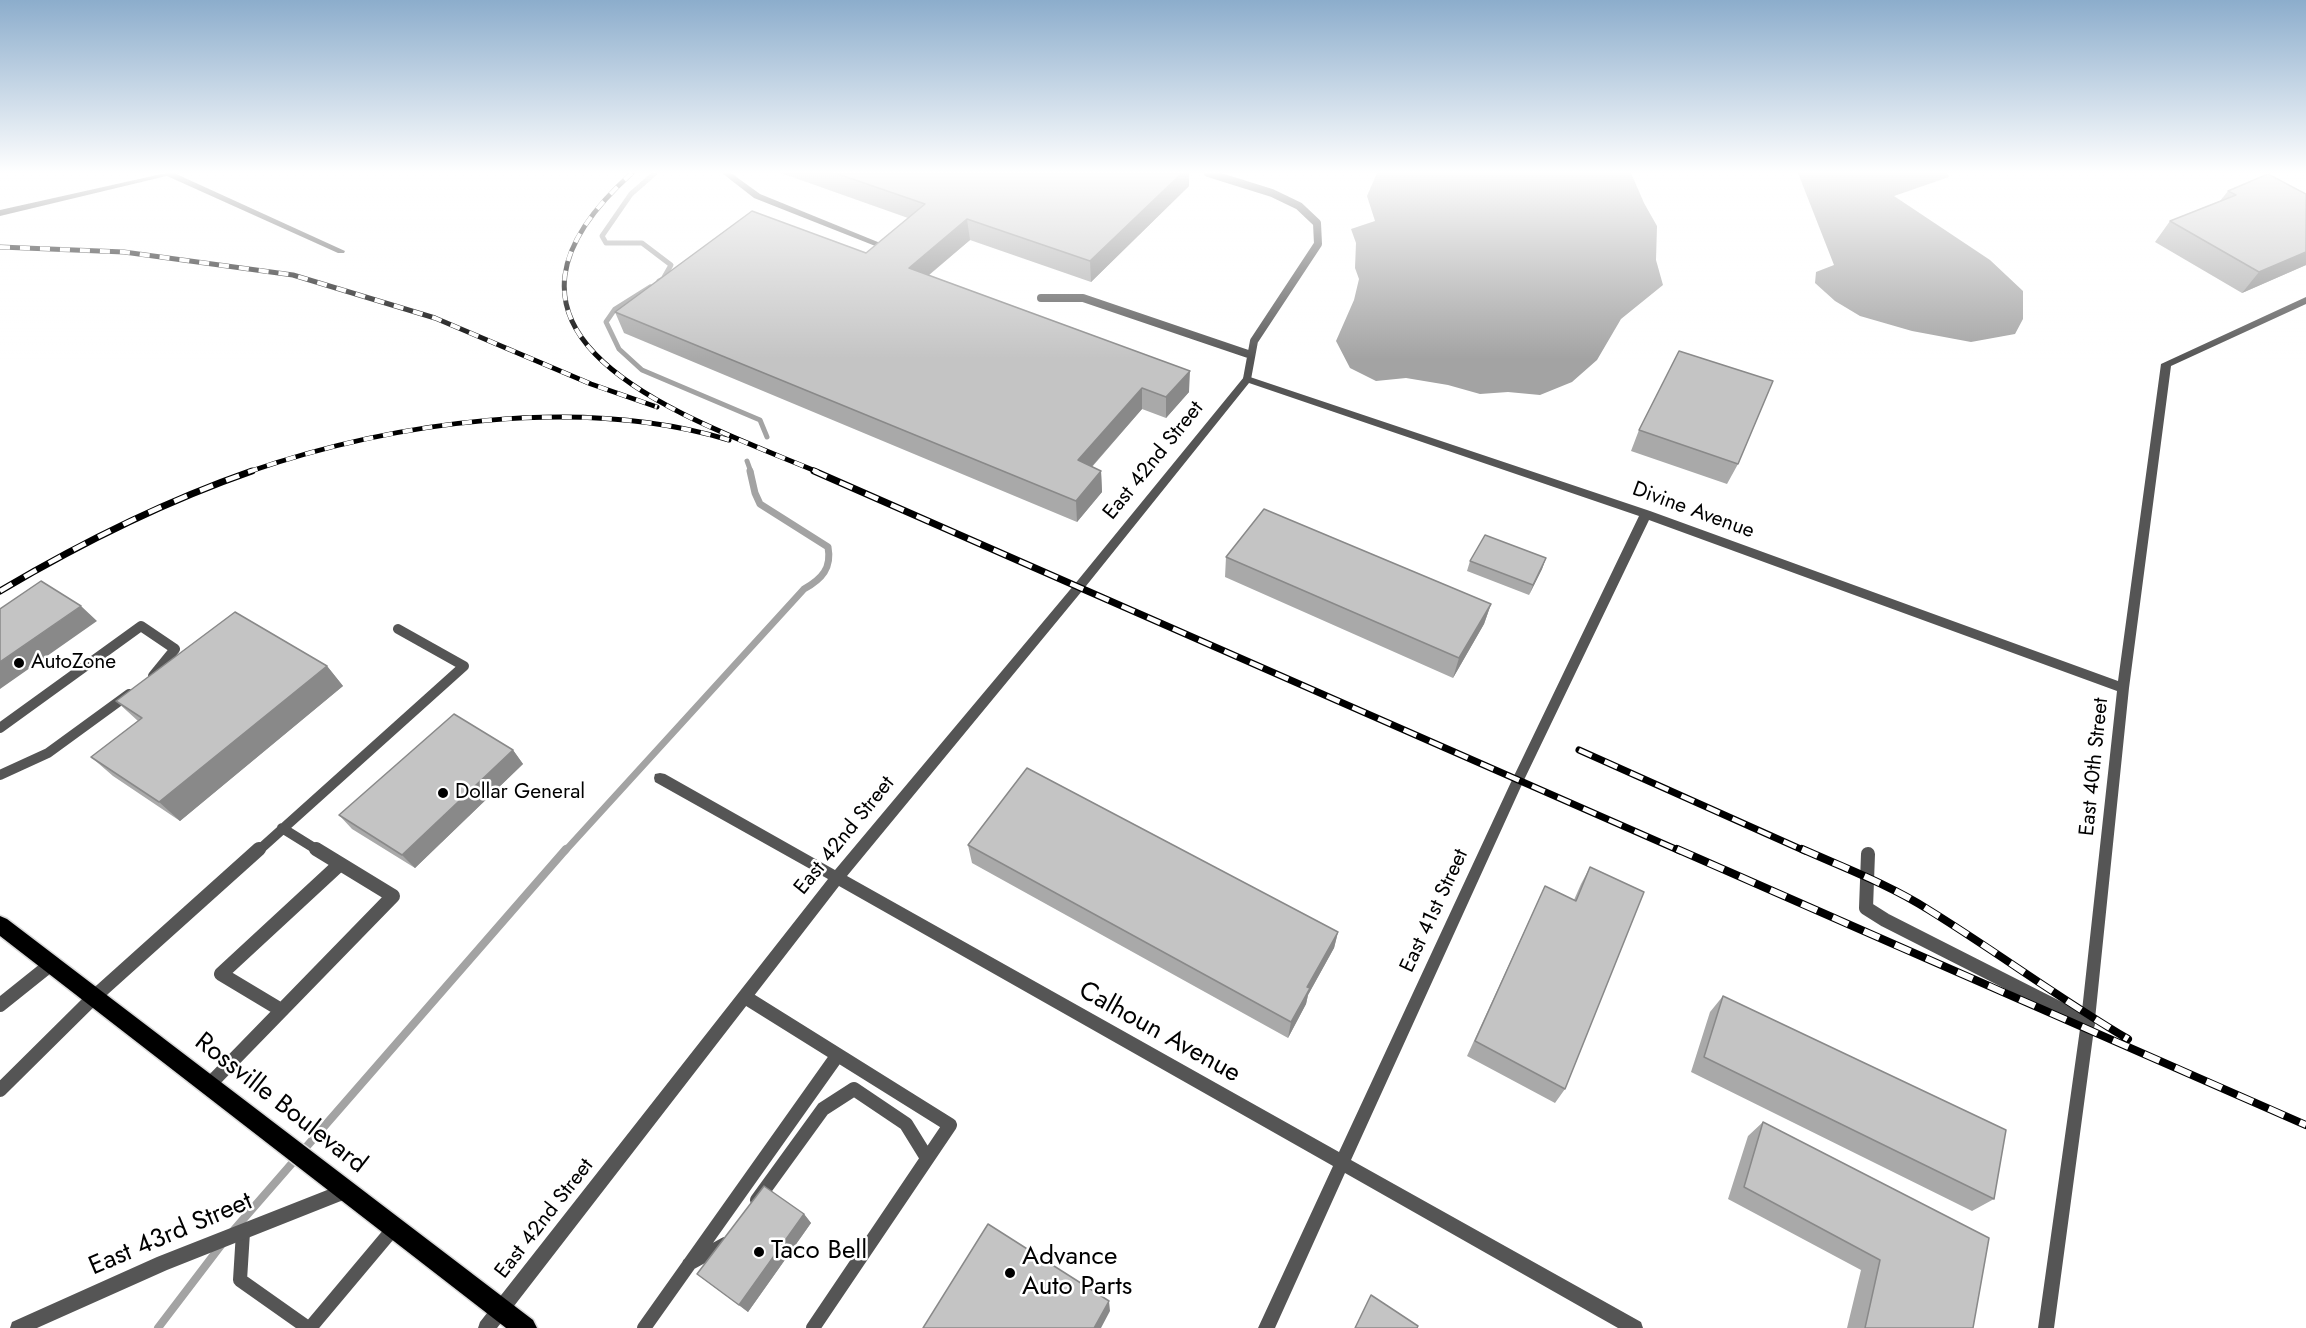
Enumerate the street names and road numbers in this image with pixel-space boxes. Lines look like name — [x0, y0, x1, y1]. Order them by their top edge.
street label: East 42nd Street — [1099, 397, 1209, 525]
street label: Divine Avenue — [1629, 477, 1757, 545]
street label: East 40th Street — [2075, 697, 2115, 837]
street label: East 42nd Street — [790, 772, 900, 900]
street label: East 41st Street — [1395, 845, 1475, 977]
street label: Calhoun Avenue — [1073, 976, 1245, 1090]
street label: Rossville Boulevard — [188, 1027, 372, 1181]
street label: East 42nd Street — [490, 1154, 600, 1284]
street label: East 43rd Street — [85, 1187, 257, 1283]

